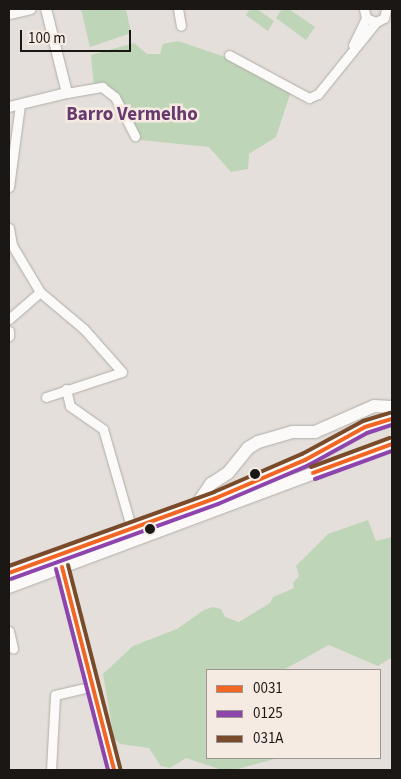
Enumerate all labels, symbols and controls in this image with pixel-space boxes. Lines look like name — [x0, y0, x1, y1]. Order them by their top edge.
scale bar — [22, 20, 134, 52]
text: 100 m — [28, 28, 66, 49]
district label: Barro Vermelho — [66, 104, 198, 126]
unlabelled marker — [250, 469, 260, 479]
unlabelled marker — [145, 524, 155, 534]
legend — [206, 669, 381, 759]
text: 0031 — [253, 678, 283, 699]
text: 0125 — [253, 703, 283, 724]
text: 031A — [253, 728, 284, 749]

